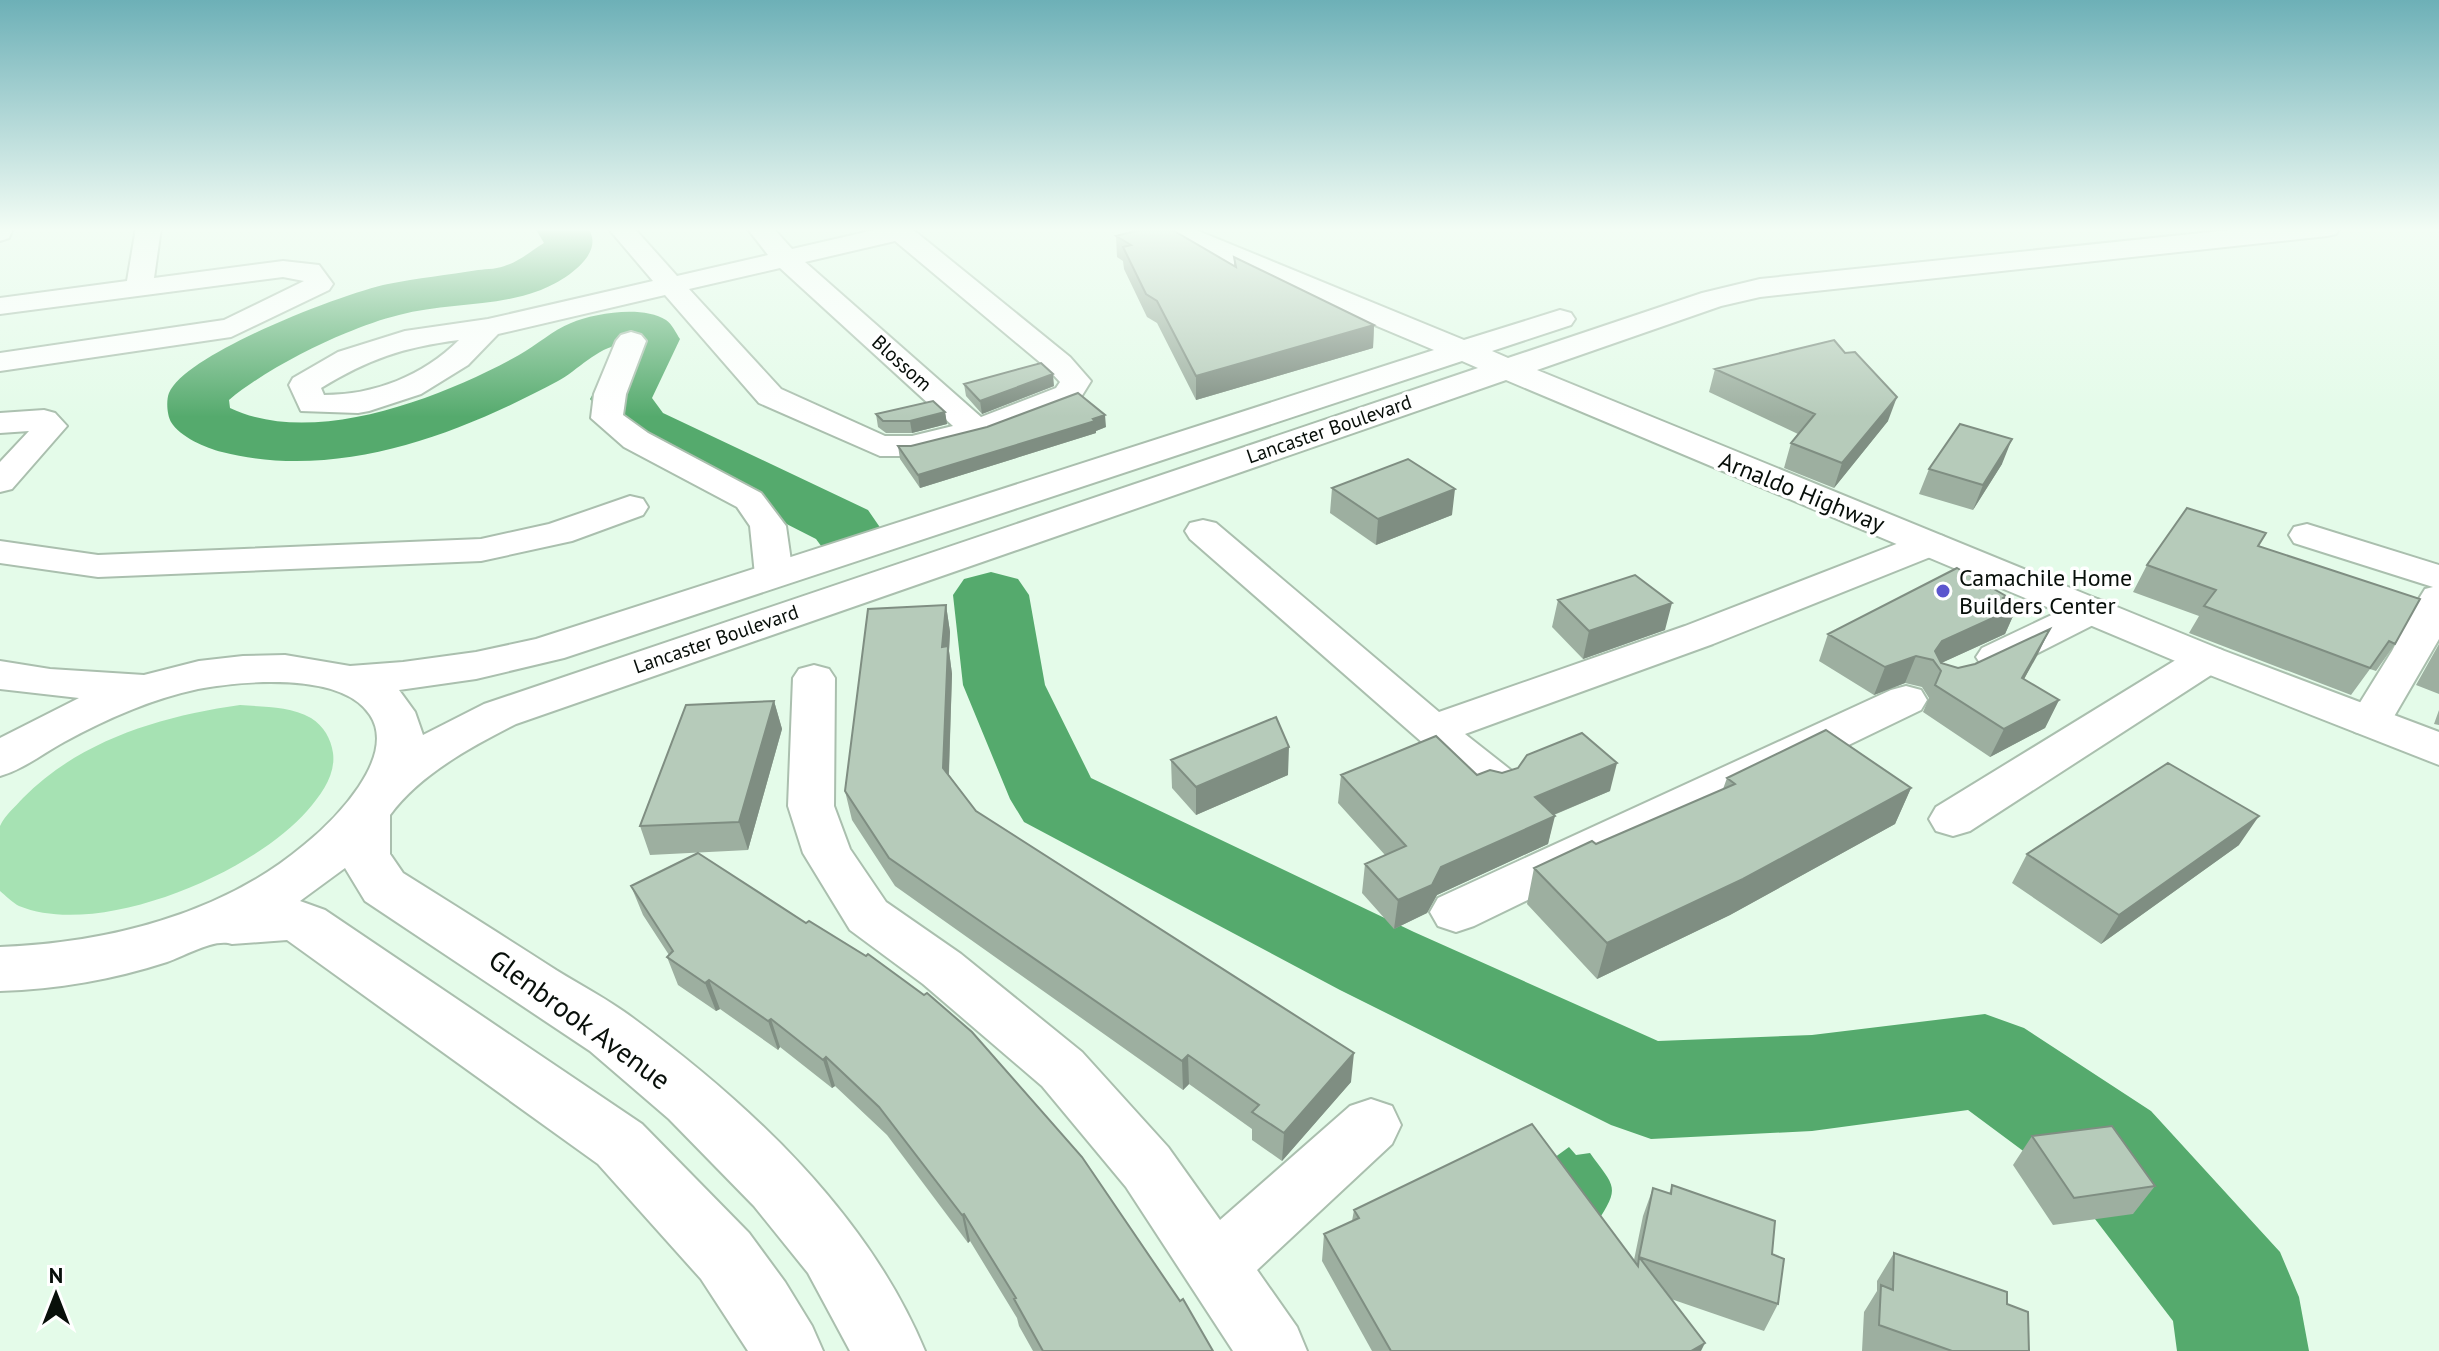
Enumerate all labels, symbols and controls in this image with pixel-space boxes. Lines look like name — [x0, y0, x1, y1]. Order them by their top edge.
street label: Blossom — [867, 329, 937, 397]
street label: Lancaster Boulevard — [1243, 389, 1415, 469]
street label: Arnaldo Highway — [1715, 445, 1889, 539]
place label: Camachile Home Builders Center — [1959, 562, 2132, 621]
marker: Camachile Home Builders Center — [1934, 582, 1952, 600]
street label: Lancaster Boulevard — [630, 599, 802, 679]
street label: Glenbrook Avenue — [482, 941, 678, 1097]
north arrow — [16, 1255, 96, 1335]
text: N — [49, 1261, 63, 1289]

